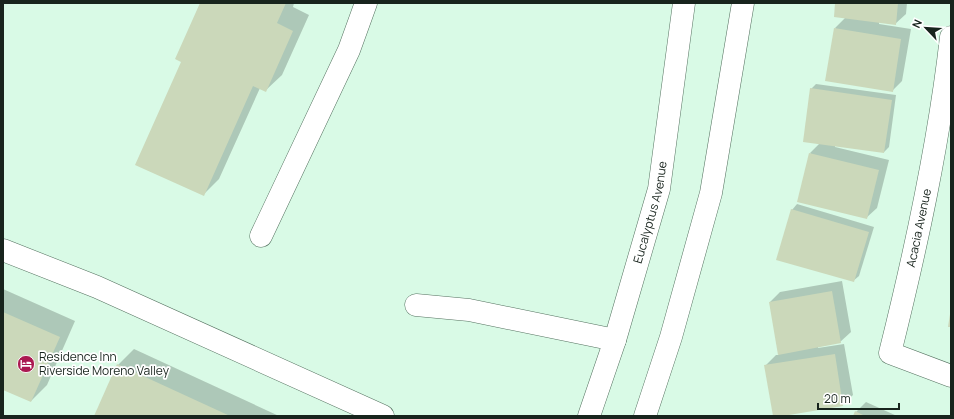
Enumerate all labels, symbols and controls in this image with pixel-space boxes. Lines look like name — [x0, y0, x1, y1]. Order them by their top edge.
north arrow — [906, 8, 946, 48]
text: N — [908, 17, 925, 30]
street label: Eucalyptus Avenue — [629, 160, 671, 265]
street label: Acacia Avenue — [902, 187, 935, 269]
place label: Residence Inn Riverside Moreno Valley — [39, 348, 170, 379]
hotel icon: Residence Inn Riverside Moreno Valley — [16, 354, 36, 374]
scale bar — [818, 385, 899, 411]
text: 20 m — [824, 390, 851, 407]

